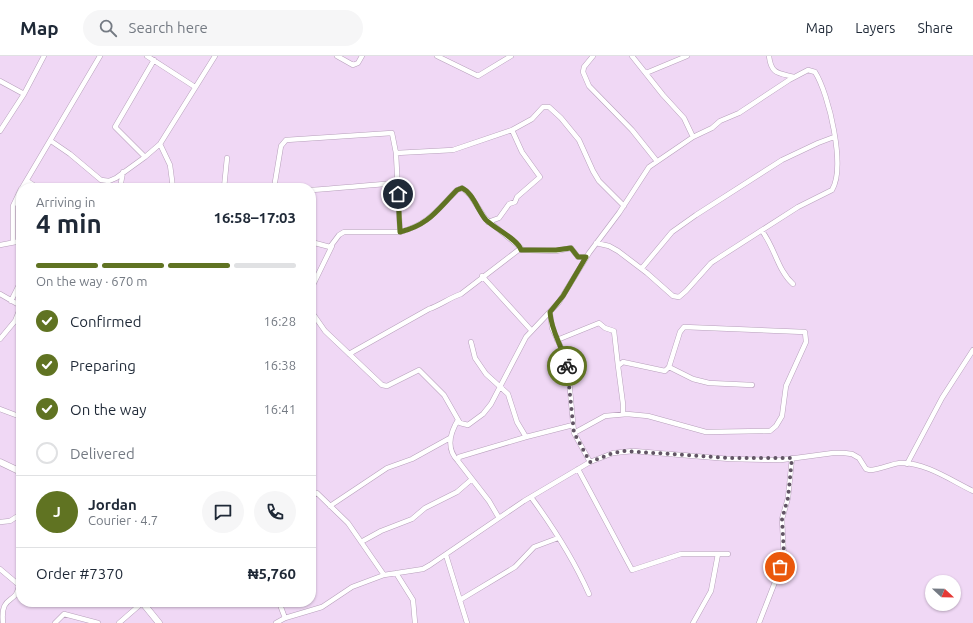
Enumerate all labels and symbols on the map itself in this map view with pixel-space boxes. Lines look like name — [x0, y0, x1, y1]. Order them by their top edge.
pin — [381, 177, 415, 211]
courier — [547, 346, 587, 386]
pin — [763, 550, 797, 584]
north arrow — [925, 575, 961, 611]

